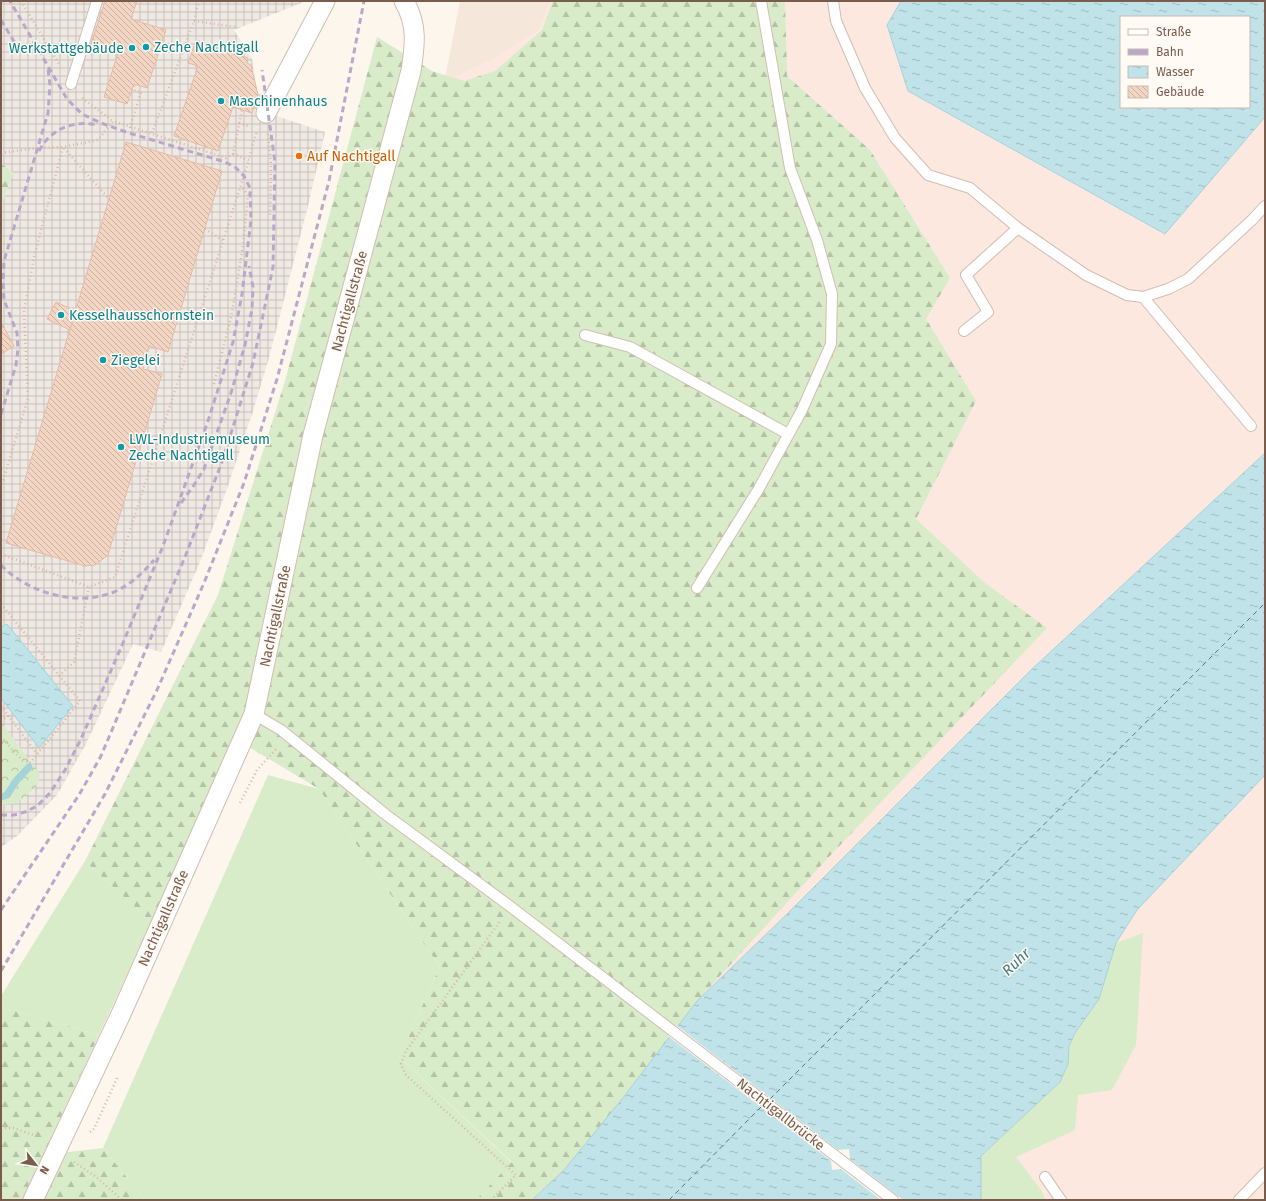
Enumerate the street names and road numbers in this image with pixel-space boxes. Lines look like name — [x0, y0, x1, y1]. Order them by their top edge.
street label: Nachtigallstraße — [328, 249, 371, 353]
street label: Nachtigallstraße — [256, 564, 295, 669]
street label: Nachtigallstraße — [135, 867, 192, 969]
street label: Nachtigallbrücke — [733, 1075, 828, 1154]

